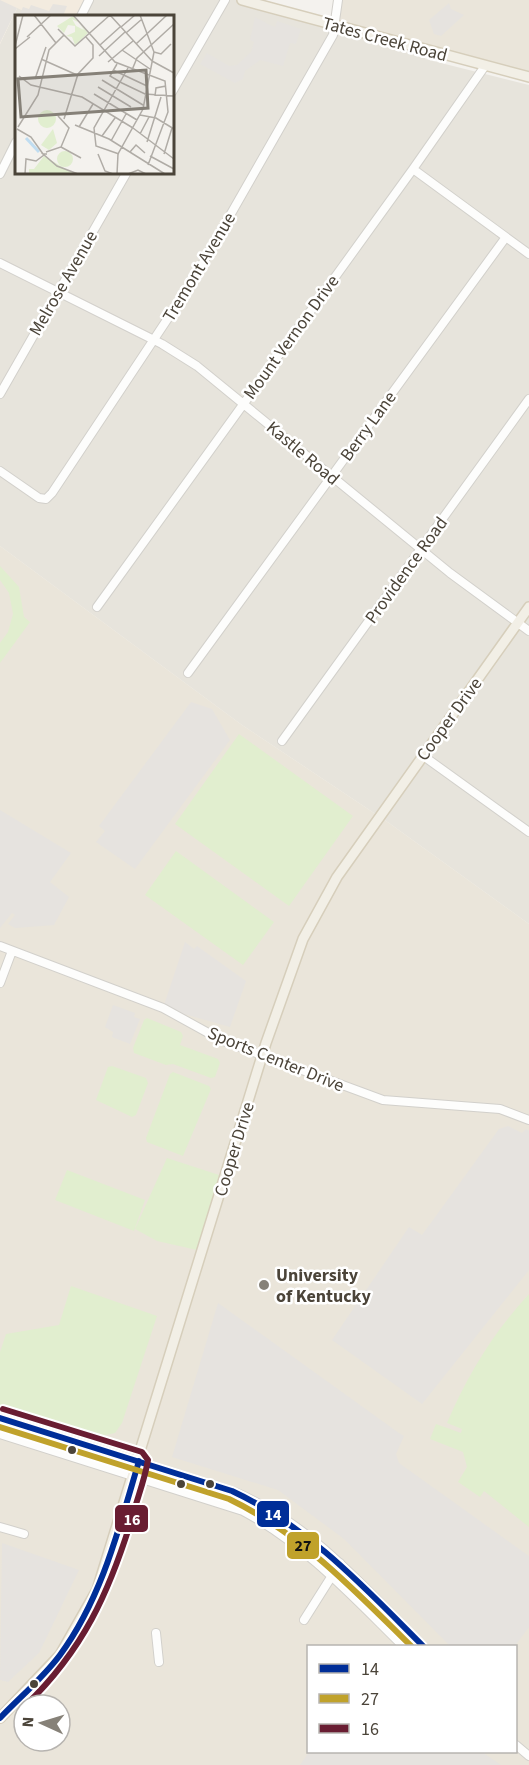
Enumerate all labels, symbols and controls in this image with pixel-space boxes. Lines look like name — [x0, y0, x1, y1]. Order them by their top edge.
street label: Tates Creek Road — [320, 11, 450, 68]
inset map — [15, 15, 174, 174]
street label: Tremont Avenue — [157, 208, 242, 327]
street label: Melrose Avenue — [23, 226, 104, 341]
street label: Mount Vernon Drive — [238, 270, 345, 405]
street label: Berry Lane — [334, 386, 402, 466]
street label: Kastle Road — [261, 415, 345, 491]
street label: Providence Road — [359, 512, 454, 629]
street label: Cooper Drive — [411, 672, 488, 766]
street label: Sports Center Drive — [204, 1021, 348, 1098]
street label: Cooper Drive — [208, 1099, 261, 1199]
place label: University of Kentucky — [276, 1263, 371, 1309]
marker: University of Kentucky — [257, 1278, 271, 1292]
unlabelled marker — [66, 1444, 78, 1456]
unlabelled marker — [175, 1478, 187, 1490]
unlabelled marker — [204, 1478, 216, 1490]
line badge: 14 — [256, 1500, 290, 1528]
line badge: 16 — [114, 1504, 149, 1533]
text: 14 — [265, 1504, 282, 1526]
text: 16 — [124, 1509, 140, 1531]
line badge: 27 — [286, 1531, 320, 1560]
text: 27 — [295, 1535, 311, 1557]
legend — [307, 1645, 517, 1753]
text: 14 — [361, 1657, 379, 1682]
unlabelled marker — [28, 1678, 40, 1690]
text: 27 — [361, 1687, 379, 1712]
north arrow — [12, 1693, 72, 1753]
text: N — [17, 1716, 39, 1728]
text: 16 — [361, 1717, 379, 1742]

